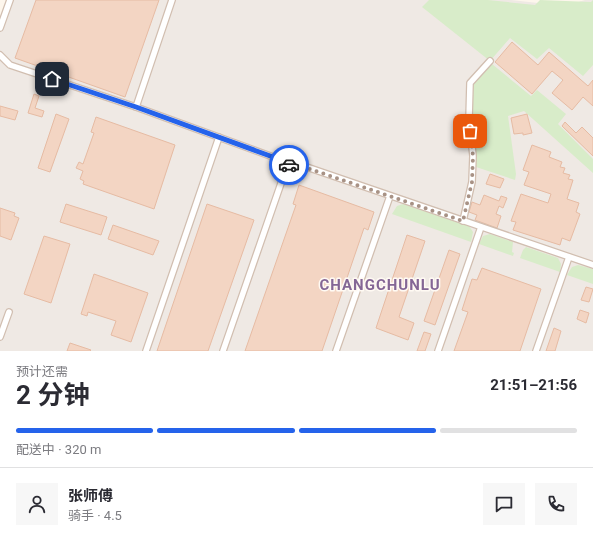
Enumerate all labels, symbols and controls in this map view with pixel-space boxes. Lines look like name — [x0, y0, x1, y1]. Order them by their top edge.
pin — [35, 62, 69, 96]
icon: home — [41, 68, 63, 90]
pin — [453, 114, 487, 148]
icon: bag — [459, 120, 481, 142]
courier — [269, 145, 309, 185]
icon: car — [278, 154, 300, 176]
district label: CHANGCHUNLU — [319, 276, 441, 294]
text: 预计还需 — [16, 364, 68, 379]
text: 21:51–21:56 — [490, 376, 577, 394]
text: 2 分钟 — [16, 380, 89, 410]
text: 配送中 · 320 m — [16, 442, 101, 457]
button: person — [16, 483, 58, 525]
button: chat — [483, 483, 525, 525]
button: phone — [535, 483, 577, 525]
text: 张师傅 — [68, 487, 113, 505]
text: 骑手 · 4.5 — [68, 508, 122, 523]

